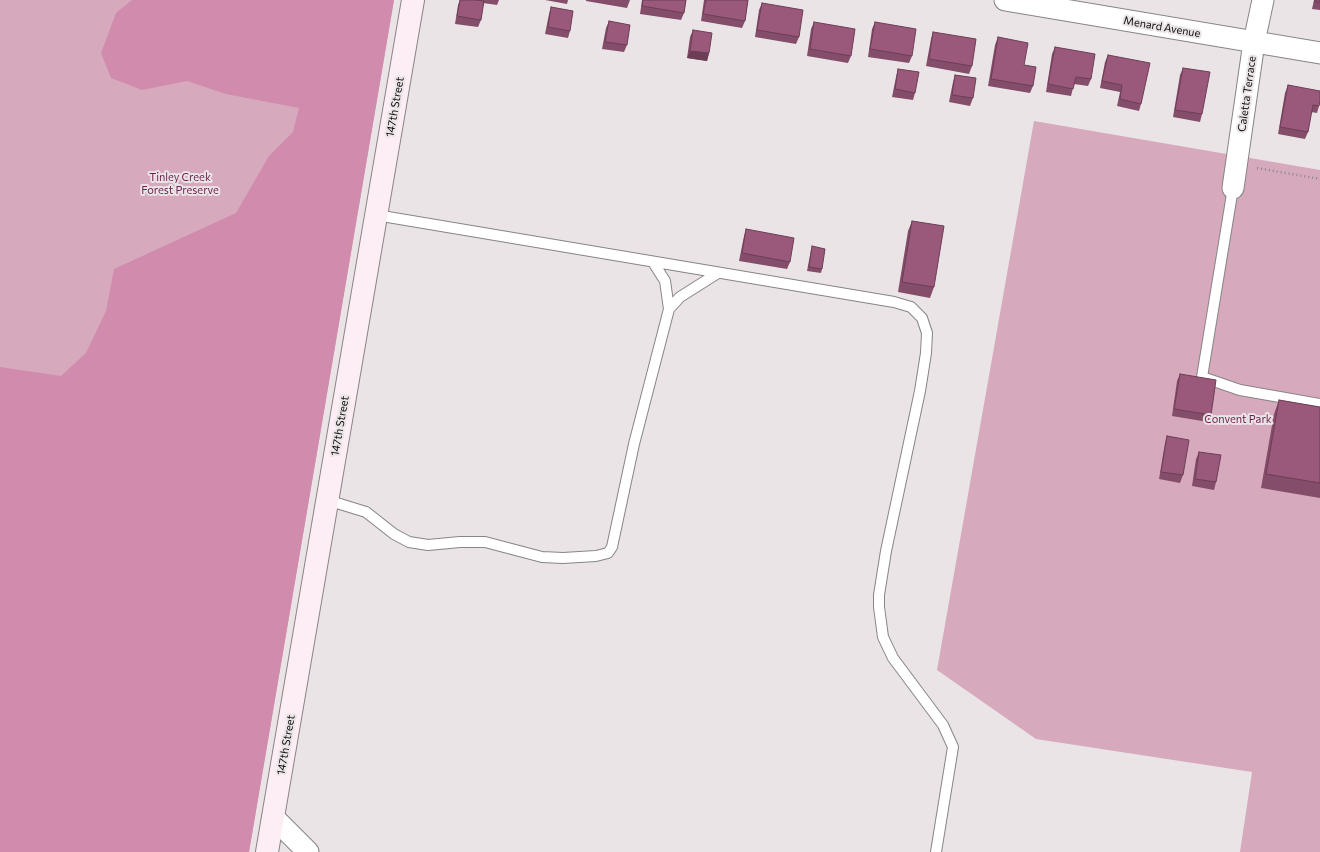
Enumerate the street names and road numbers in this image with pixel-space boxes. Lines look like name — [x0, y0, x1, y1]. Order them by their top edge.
street label: Menard Avenue — [1123, 14, 1201, 40]
street label: Caletta Terrace — [1235, 55, 1259, 133]
street label: 147th Street — [383, 76, 407, 138]
street label: 147th Street — [328, 395, 352, 457]
street label: 147th Street — [274, 714, 298, 776]

